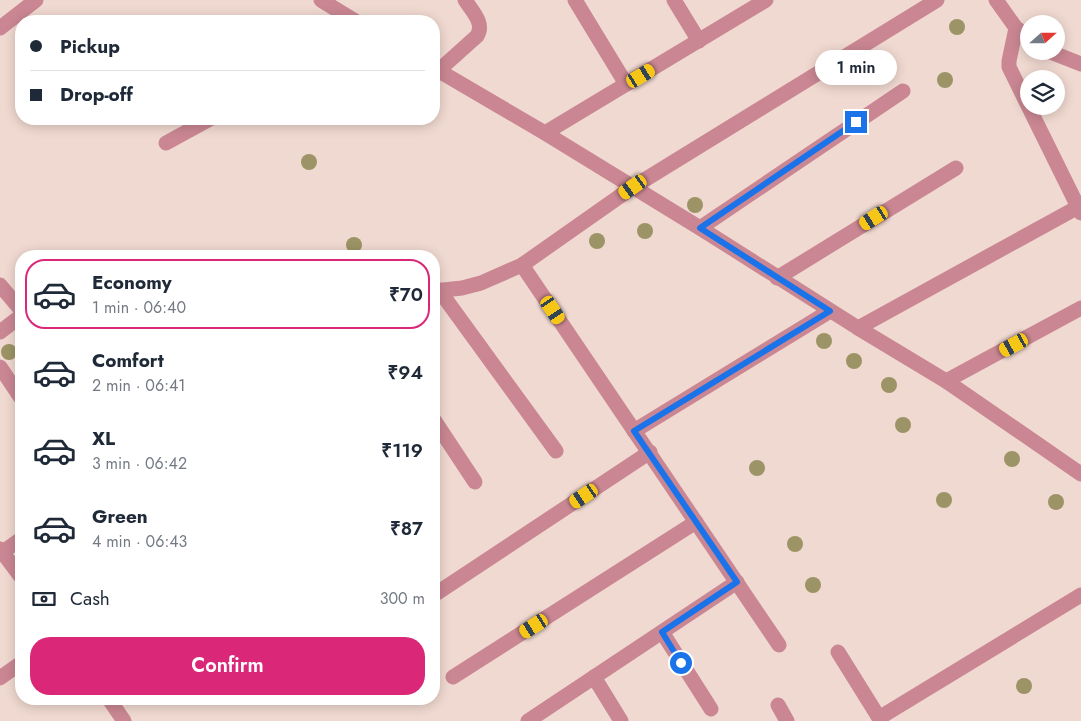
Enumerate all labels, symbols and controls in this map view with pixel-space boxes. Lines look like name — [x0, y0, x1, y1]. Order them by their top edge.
north arrow — [1020, 15, 1065, 60]
map controls — [1020, 15, 1065, 115]
text: Pickup — [60, 33, 120, 60]
callout: 1 min — [815, 49, 897, 84]
text: 1 min — [837, 56, 875, 79]
car — [624, 62, 657, 90]
button: layers — [1020, 70, 1065, 115]
text: Drop-off — [60, 81, 133, 108]
route end — [845, 111, 867, 133]
car — [616, 172, 649, 202]
car — [857, 204, 890, 232]
text: Economy — [92, 269, 172, 296]
icon: car — [32, 272, 77, 317]
text: ₹70 — [389, 281, 423, 308]
car — [538, 293, 567, 327]
text: 1 min · 06:40 — [92, 296, 186, 319]
car — [997, 331, 1030, 359]
text: Comfort — [92, 347, 164, 374]
icon: car — [32, 350, 77, 395]
text: ₹94 — [387, 359, 423, 386]
text: 2 min · 06:41 — [92, 374, 186, 397]
text: XL — [92, 425, 115, 452]
icon: car — [32, 428, 77, 473]
text: ₹119 — [381, 437, 423, 464]
text: 3 min · 06:42 — [92, 452, 187, 475]
car — [567, 481, 600, 511]
text: Green — [92, 503, 148, 530]
icon: car — [32, 506, 77, 551]
text: ₹87 — [390, 515, 423, 542]
text: 4 min · 06:43 — [92, 530, 187, 553]
icon: cash — [30, 585, 58, 613]
text: Cash — [70, 585, 110, 612]
text: 300 m — [380, 587, 425, 610]
car — [517, 612, 550, 640]
button: Confirm — [30, 637, 425, 695]
route start — [670, 652, 692, 674]

